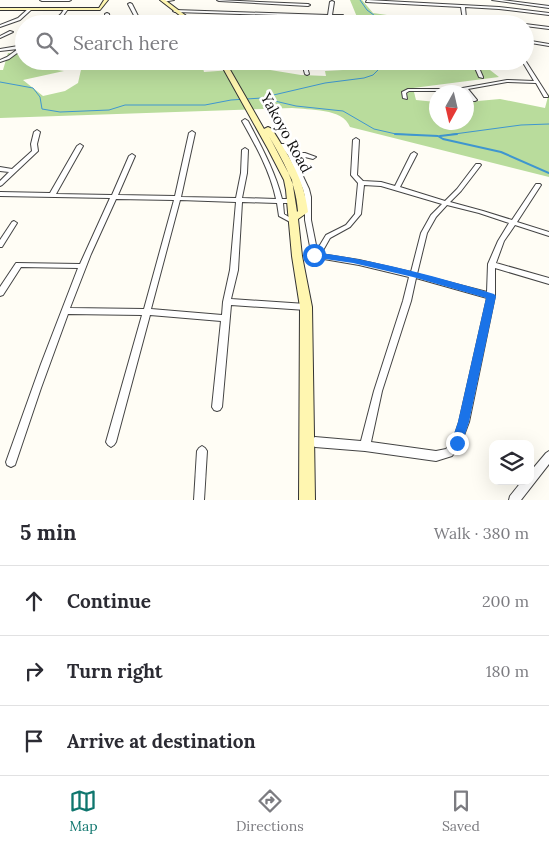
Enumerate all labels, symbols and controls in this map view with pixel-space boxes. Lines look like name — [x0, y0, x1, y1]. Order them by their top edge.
search box — [15, 15, 534, 70]
icon: search — [33, 29, 61, 57]
text: Search here — [73, 31, 179, 55]
north arrow — [429, 85, 474, 130]
street label: Yakoyo Road — [256, 89, 316, 176]
route start — [303, 244, 326, 267]
route end — [446, 432, 469, 455]
map controls — [489, 440, 534, 485]
button: layers — [489, 440, 534, 485]
text: 5 min — [20, 519, 76, 546]
text: Walk · 380 m — [434, 523, 529, 543]
icon: ahead — [20, 587, 48, 615]
text: Continue — [67, 589, 151, 613]
text: 200 m — [482, 591, 529, 611]
icon: right — [20, 657, 48, 685]
text: Turn right — [67, 659, 163, 683]
text: 180 m — [486, 661, 529, 681]
icon: arrive — [20, 727, 48, 755]
text: Arrive at destination — [67, 729, 256, 753]
tab: Map — [69, 787, 98, 835]
tab: Directions — [236, 787, 304, 835]
tab: Saved — [442, 787, 480, 835]

